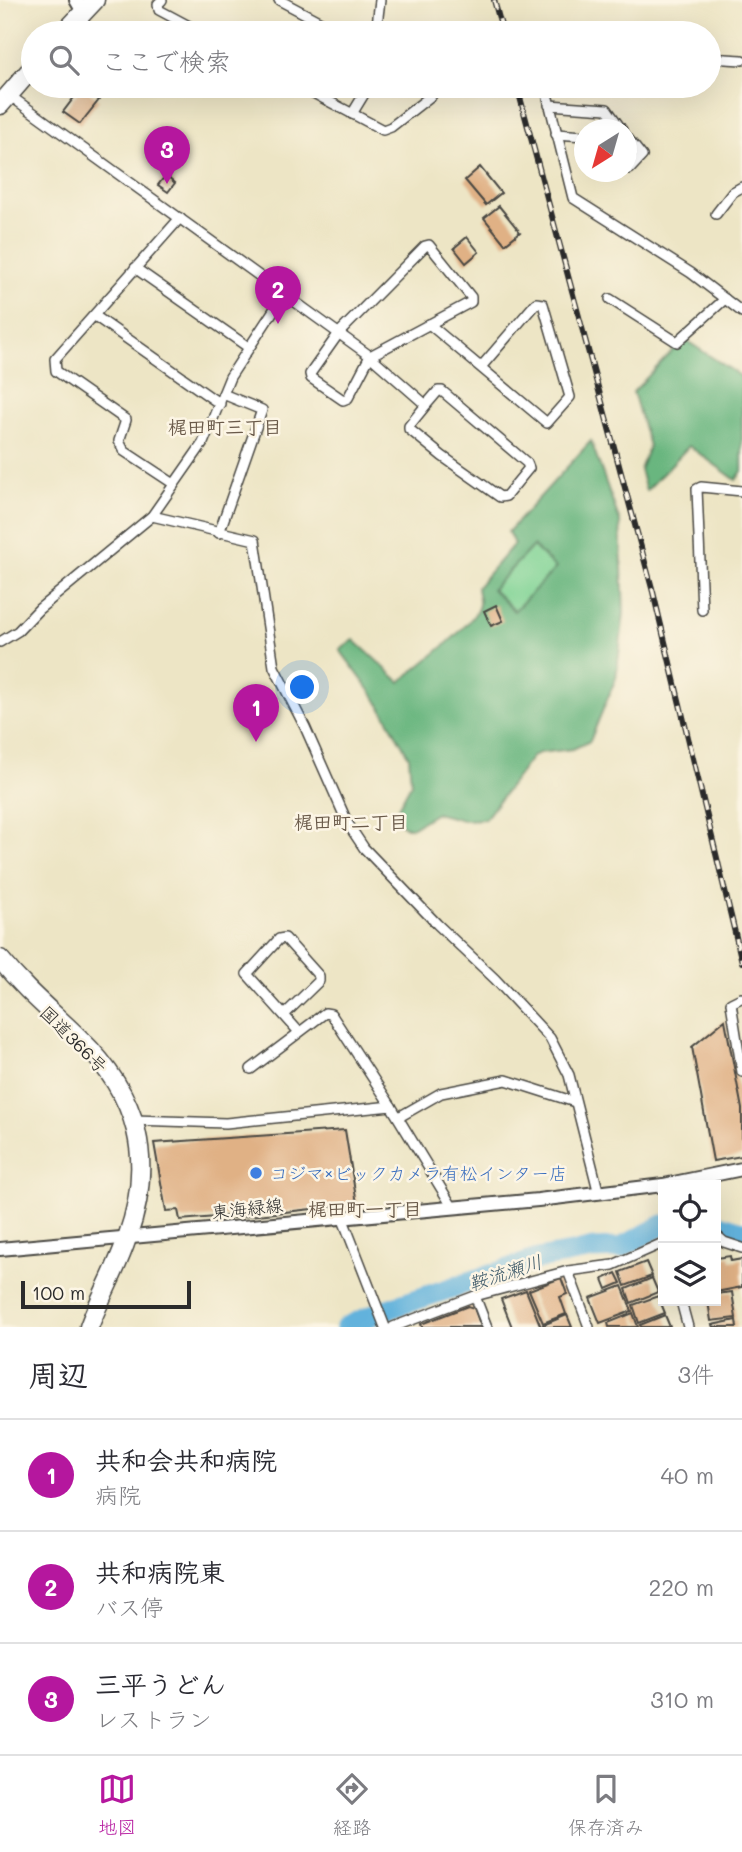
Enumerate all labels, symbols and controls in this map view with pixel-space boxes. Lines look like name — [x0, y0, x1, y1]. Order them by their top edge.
search box — [21, 21, 721, 98]
icon: search — [45, 41, 83, 79]
text: ここで検索 — [101, 44, 231, 78]
north arrow — [574, 119, 637, 182]
pin: 3 — [144, 126, 190, 184]
pin: 2 — [255, 266, 301, 324]
district label: 梶田町三丁目 — [168, 414, 282, 439]
your location — [285, 670, 319, 704]
pin: 1 — [233, 684, 279, 742]
district label: 梶田町二丁目 — [294, 809, 408, 834]
street label: 国道366号 — [35, 1000, 113, 1078]
place label: コジマ×ビックカメラ有松インター店 — [270, 1161, 567, 1185]
marker: コジマ×ビックカメラ有松インター店 — [248, 1165, 264, 1181]
map controls — [658, 1180, 721, 1306]
button: locate — [658, 1180, 721, 1243]
street label: 東海緑線 — [210, 1192, 284, 1224]
district label: 梶田町一丁目 — [308, 1196, 422, 1221]
button: layers — [658, 1243, 721, 1306]
water label: 鞍流瀬川 — [465, 1248, 545, 1296]
scale bar — [21, 1278, 191, 1310]
text: 100 m — [32, 1280, 85, 1305]
text: 周辺 — [28, 1354, 88, 1394]
text: 3件 — [678, 1359, 714, 1389]
text: 共和会共和病院 — [95, 1443, 277, 1477]
text: 1 — [46, 1460, 56, 1490]
text: 40 m — [661, 1460, 714, 1490]
text: 病院 — [95, 1480, 141, 1510]
text: 共和病院東 — [95, 1555, 225, 1589]
text: 2 — [45, 1572, 57, 1602]
text: 220 m — [648, 1572, 714, 1602]
text: バス停 — [95, 1592, 164, 1622]
text: 三平うどん — [95, 1667, 226, 1701]
text: 3 — [44, 1684, 58, 1714]
text: 310 m — [650, 1684, 714, 1714]
text: レストラン — [95, 1704, 212, 1734]
tab: 地図 — [98, 1770, 136, 1839]
tab: 経路 — [333, 1770, 371, 1839]
tab: 保存済み — [568, 1770, 644, 1839]

